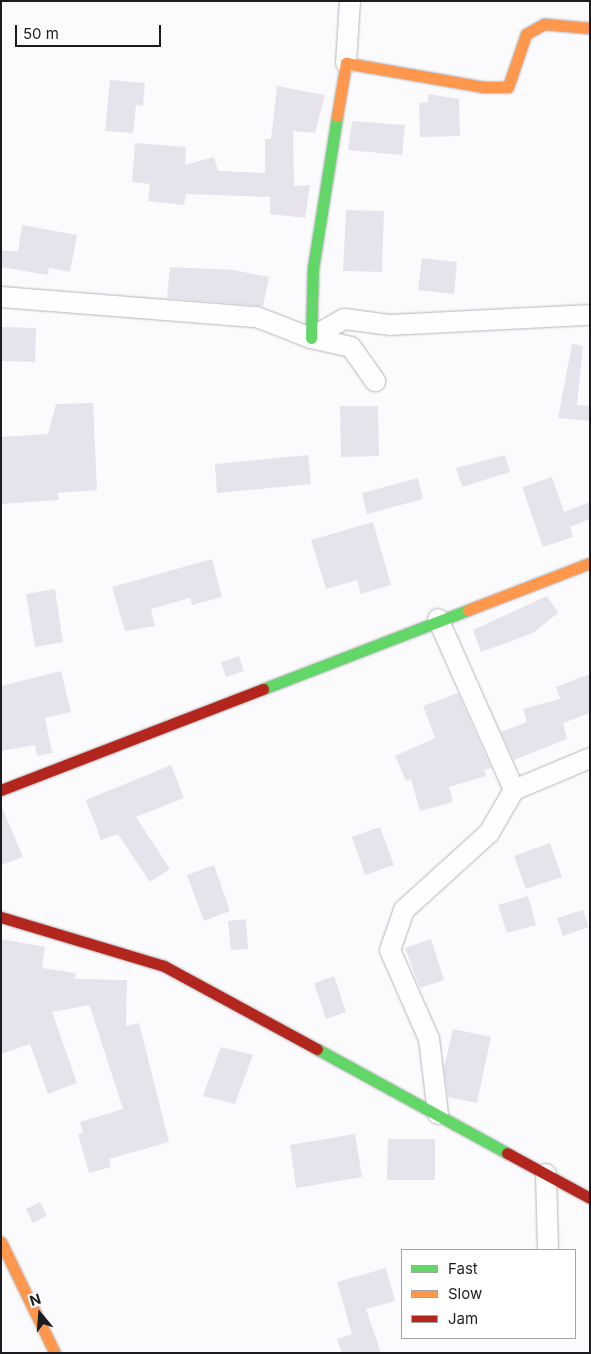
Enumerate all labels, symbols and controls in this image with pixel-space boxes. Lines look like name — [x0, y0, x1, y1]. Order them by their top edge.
scale bar — [18, 15, 164, 47]
text: 50 m — [23, 24, 59, 43]
legend — [401, 1249, 576, 1339]
text: Fast — [448, 1259, 478, 1278]
text: Slow — [448, 1284, 482, 1303]
north arrow — [15, 1289, 65, 1339]
text: N — [28, 1290, 43, 1309]
text: Jam — [448, 1309, 478, 1328]

